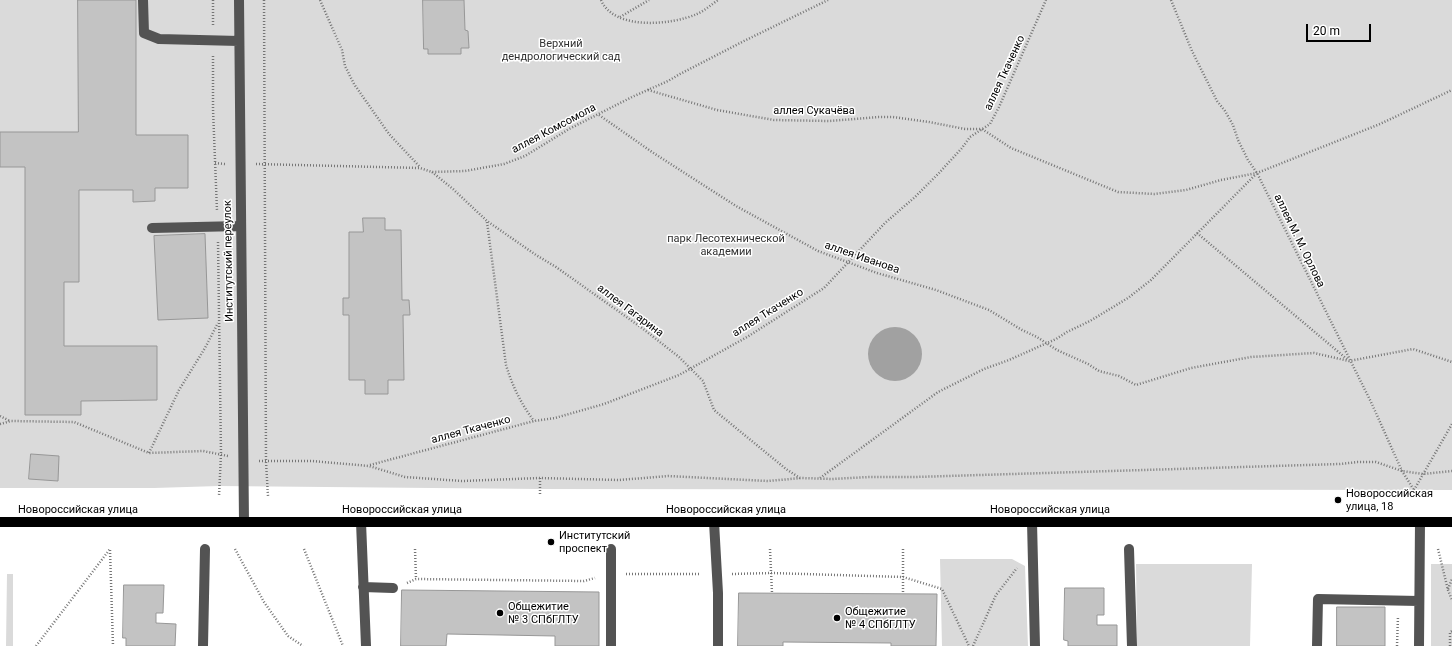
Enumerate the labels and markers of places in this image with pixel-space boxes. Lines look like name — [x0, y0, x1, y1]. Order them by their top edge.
place label: Новороссийская улица, 18 — [1346, 487, 1433, 513]
marker: Новороссийская улица, 18 — [1333, 495, 1343, 505]
place label: Институтский проспект — [559, 529, 630, 555]
marker: Институтский проспект — [546, 537, 556, 547]
place label: Общежитие № 3 СПбГЛТУ — [508, 600, 579, 626]
place label: Общежитие № 4 СПбГЛТУ — [845, 605, 916, 631]
marker: Общежитие № 3 СПбГЛТУ — [495, 608, 505, 618]
marker: Общежитие № 4 СПбГЛТУ — [832, 613, 842, 623]

